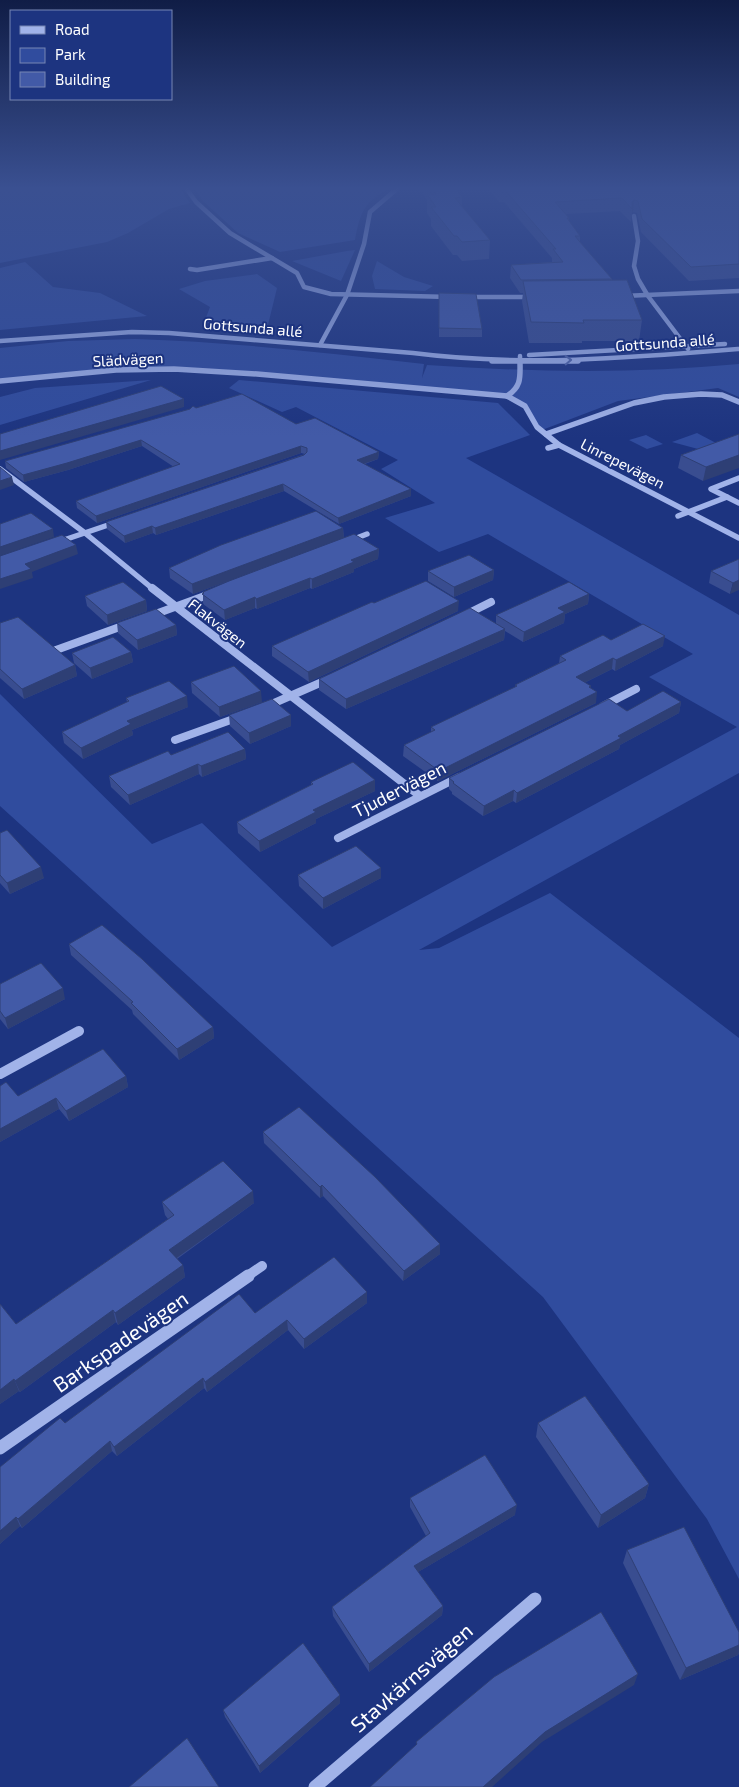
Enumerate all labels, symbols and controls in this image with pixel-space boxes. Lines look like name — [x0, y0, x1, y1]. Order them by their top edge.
legend — [10, 10, 172, 100]
text: Road — [55, 20, 90, 38]
text: Park — [55, 45, 86, 63]
text: Building — [55, 70, 111, 88]
street label: Gottsunda allé — [203, 314, 303, 340]
street label: Gottsunda allé — [615, 330, 715, 354]
street label: Slädvägen — [92, 348, 164, 370]
one-way arrow — [564, 355, 572, 365]
street label: Linrepevägen — [578, 434, 668, 492]
street label: Flakvägen — [185, 594, 251, 652]
street label: Tjudervägen — [349, 756, 449, 822]
street label: Barkspadevägen — [48, 1285, 192, 1397]
street label: Stavkärnsvägen — [345, 1617, 477, 1737]

